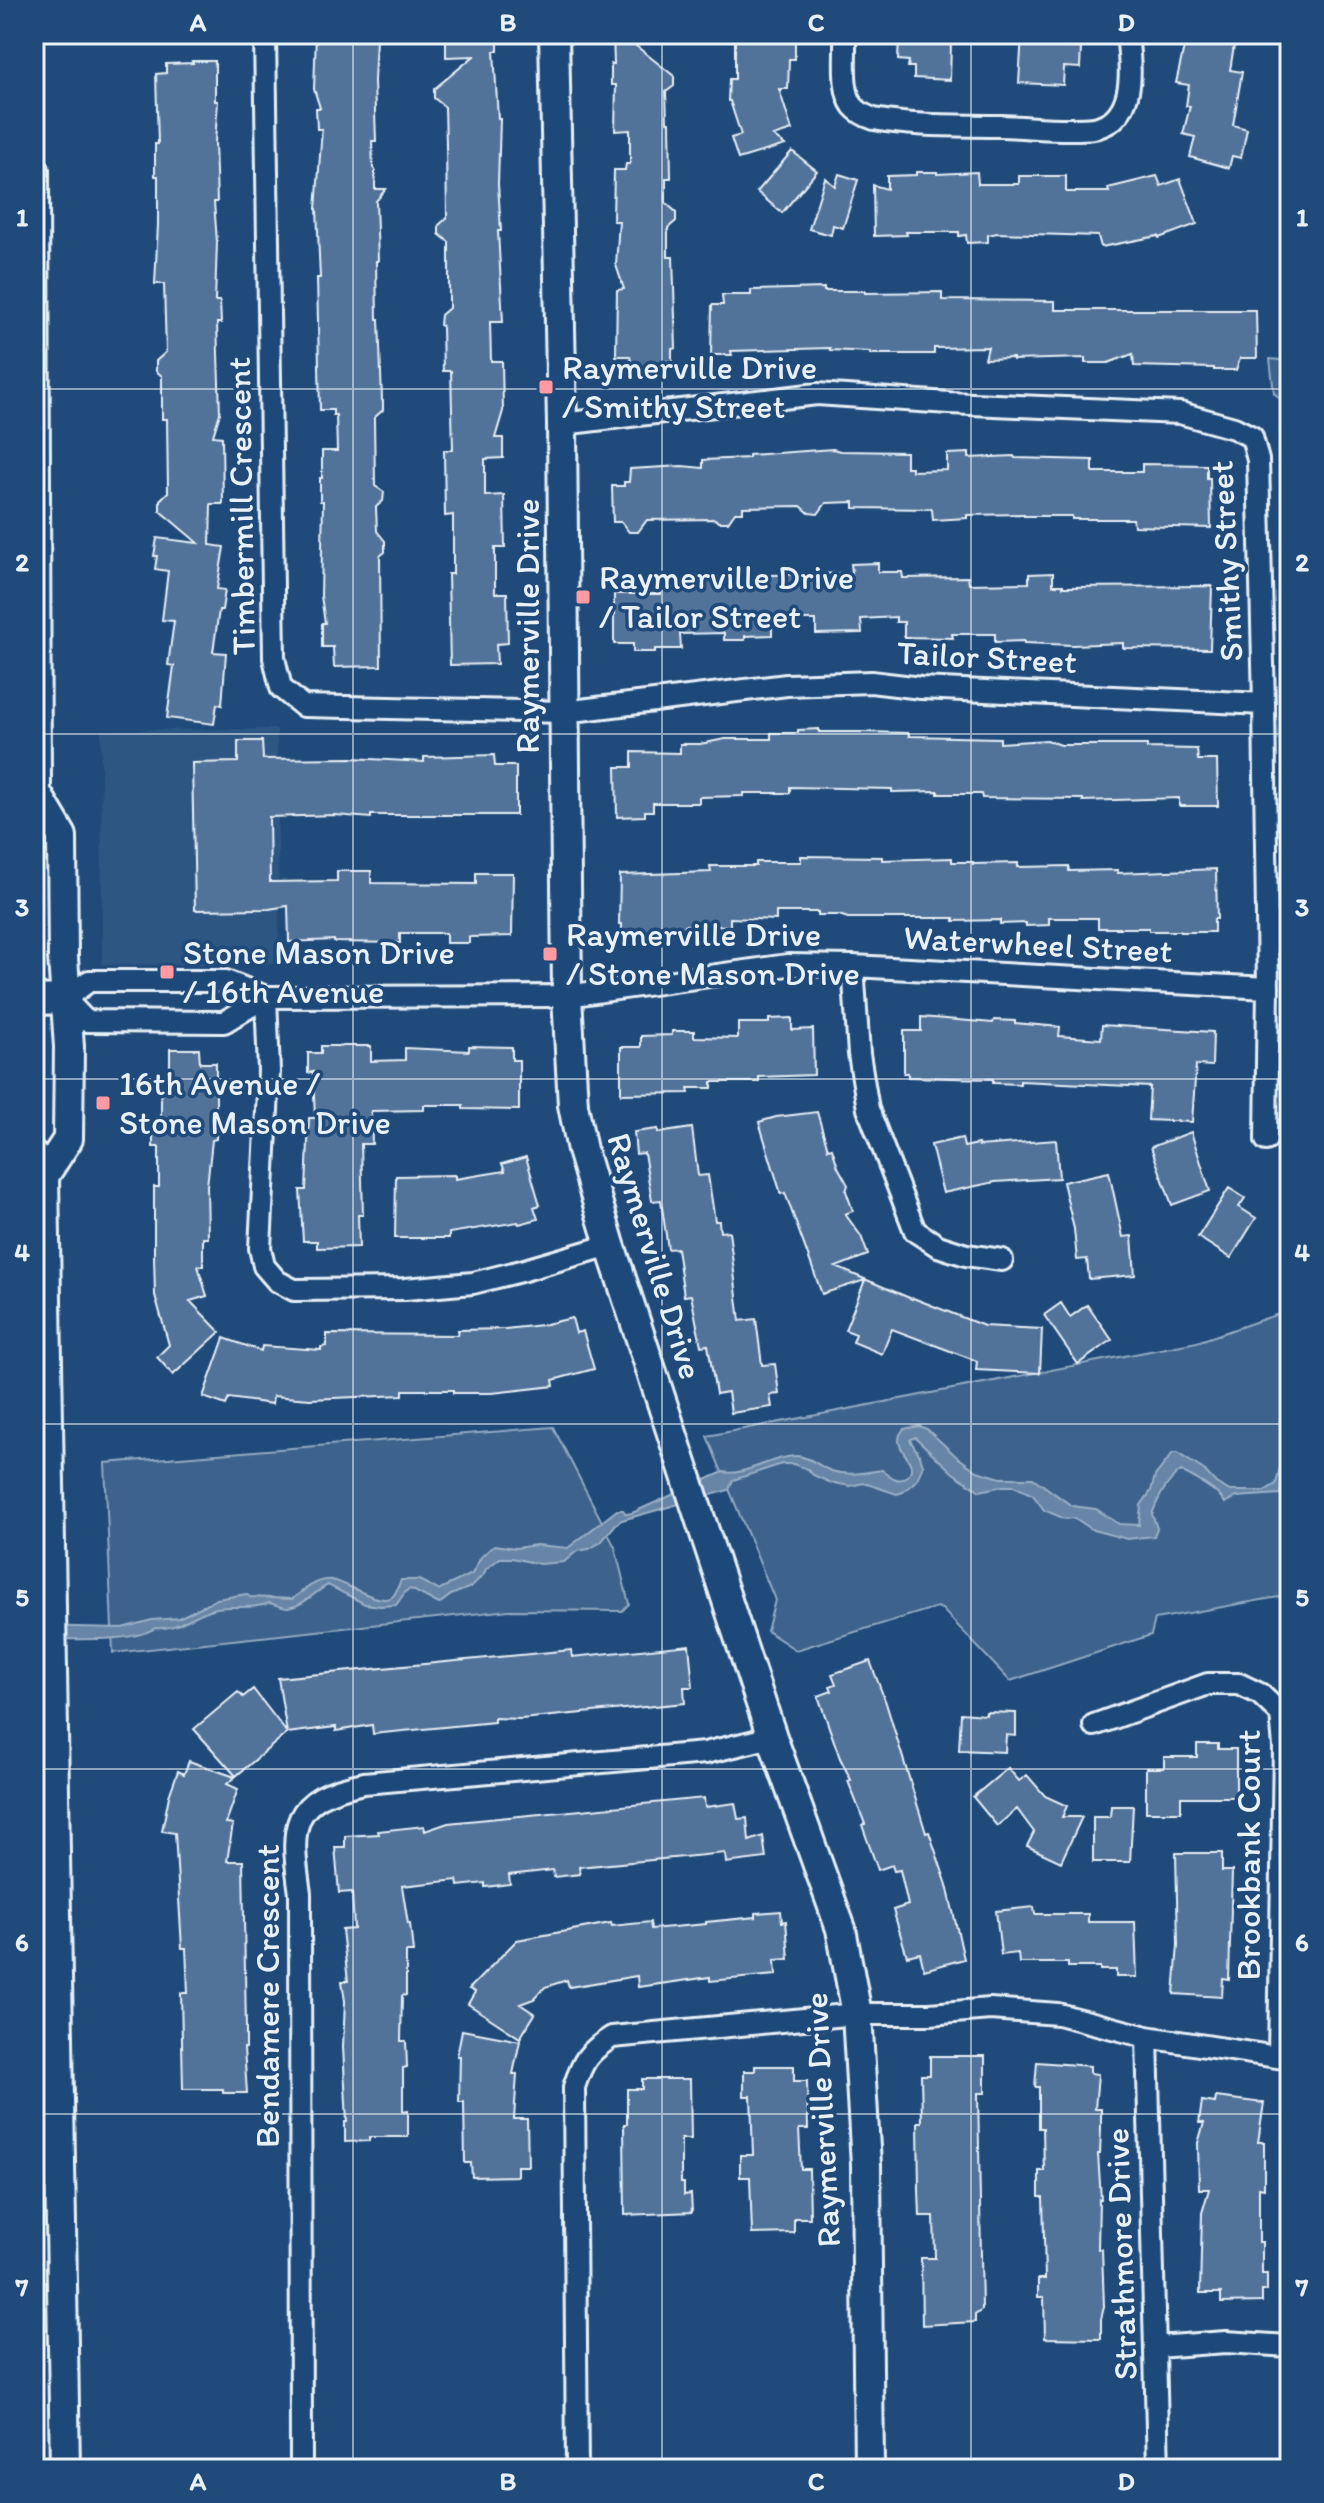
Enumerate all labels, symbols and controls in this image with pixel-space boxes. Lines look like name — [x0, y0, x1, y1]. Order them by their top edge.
text: A — [189, 6, 207, 38]
text: B — [500, 6, 517, 38]
text: C — [808, 6, 825, 38]
text: D — [1117, 6, 1135, 38]
text: 1 — [16, 201, 28, 233]
text: 1 — [1296, 201, 1308, 233]
place label: Raymerville Drive / Smithy Street — [562, 347, 817, 427]
street label: Timbermill Crescent — [218, 356, 264, 655]
marker: Raymerville Drive / Smithy Street — [537, 378, 555, 396]
street label: Smithy Street — [1200, 459, 1252, 663]
street label: Raymerville Drive — [507, 498, 548, 754]
text: 2 — [15, 546, 29, 578]
text: 2 — [1295, 546, 1309, 578]
place label: Raymerville Drive / Tailor Street — [599, 557, 854, 637]
marker: Raymerville Drive / Tailor Street — [574, 588, 592, 606]
street label: Tailor Street — [896, 632, 1078, 682]
text: 3 — [15, 891, 29, 923]
text: 3 — [1295, 891, 1309, 923]
place label: Raymerville Drive / Stone Mason Drive — [566, 914, 860, 994]
street label: Waterwheel Street — [903, 916, 1174, 972]
place label: Stone Mason Drive / 16th Avenue — [183, 932, 455, 1012]
marker: Raymerville Drive / Stone Mason Drive — [541, 945, 559, 963]
marker: Stone Mason Drive / 16th Avenue — [158, 963, 176, 981]
place label: 16th Avenue / Stone Mason Drive — [119, 1063, 391, 1143]
marker: 16th Avenue / Stone Mason Drive — [94, 1094, 112, 1112]
street label: Raymerville Drive — [598, 1128, 712, 1384]
text: 4 — [14, 1236, 30, 1268]
text: 4 — [1294, 1236, 1310, 1268]
text: 5 — [15, 1581, 29, 1613]
text: 5 — [1295, 1581, 1309, 1613]
street label: Brookbank Court — [1228, 1729, 1269, 1981]
street label: Bendamere Crescent — [247, 1844, 288, 2148]
text: 6 — [15, 1926, 29, 1958]
text: 6 — [1295, 1926, 1309, 1958]
street label: Raymerville Drive — [795, 1991, 849, 2249]
street label: Strathmore Drive — [1096, 2127, 1146, 2381]
text: 7 — [15, 2271, 29, 2303]
text: 7 — [1295, 2271, 1309, 2303]
text: A — [189, 2465, 207, 2497]
text: B — [500, 2465, 517, 2497]
text: C — [808, 2465, 825, 2497]
text: D — [1117, 2465, 1135, 2497]

